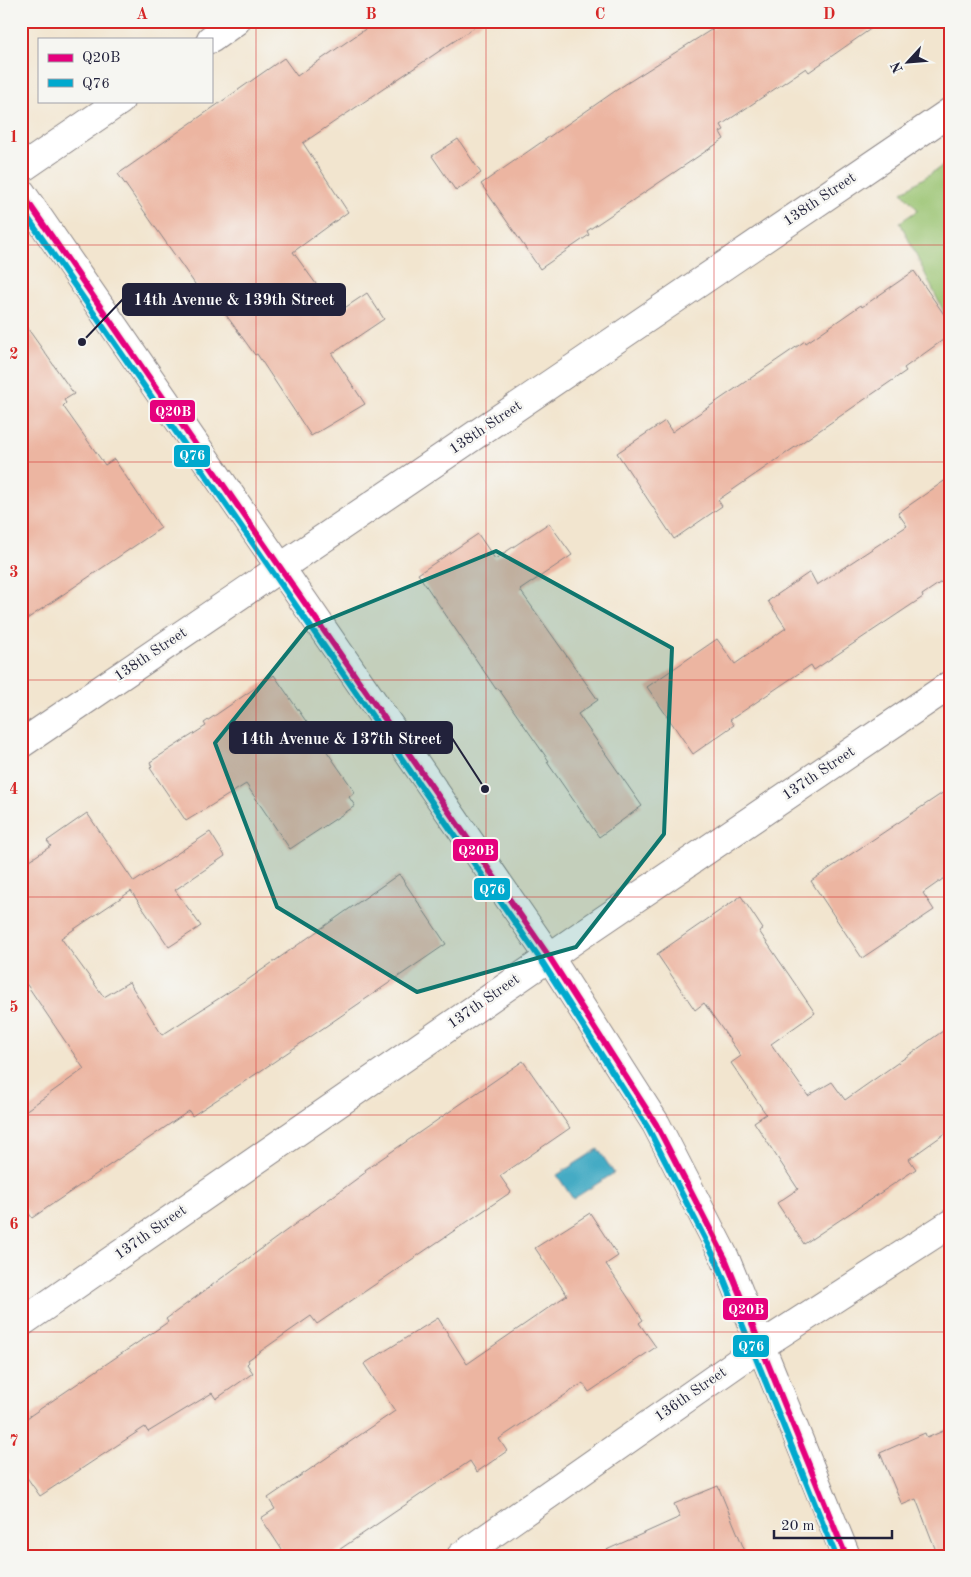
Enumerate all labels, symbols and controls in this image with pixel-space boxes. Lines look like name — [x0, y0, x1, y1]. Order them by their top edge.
text: A — [136, 7, 148, 23]
text: B — [365, 7, 377, 23]
text: C — [595, 7, 605, 23]
text: D — [823, 7, 835, 23]
legend — [38, 38, 212, 102]
north arrow — [884, 38, 934, 88]
text: Q20B — [82, 51, 120, 66]
text: N — [888, 59, 906, 75]
text: Q76 — [82, 77, 110, 92]
text: 1 — [9, 130, 19, 146]
street label: 138th Street — [781, 170, 859, 230]
callout: 14th Avenue & 139th Street — [123, 284, 345, 315]
text: 14th Avenue & 139th Street — [133, 293, 335, 309]
text: 2 — [9, 347, 19, 363]
street label: 138th Street — [447, 398, 525, 458]
line badge: Q20B — [149, 399, 196, 423]
text: Q20B — [155, 405, 191, 419]
line badge: Q76 — [173, 444, 211, 468]
text: Q76 — [179, 449, 205, 463]
text: 3 — [9, 565, 19, 581]
street label: 138th Street — [112, 625, 190, 685]
callout: 14th Avenue & 137th Street — [230, 722, 452, 753]
text: 14th Avenue & 137th Street — [240, 732, 442, 748]
street label: 137th Street — [780, 744, 858, 804]
text: 4 — [9, 782, 19, 798]
line badge: Q20B — [452, 838, 499, 862]
text: Q20B — [458, 844, 494, 858]
line badge: Q76 — [473, 877, 511, 901]
text: Q76 — [479, 883, 505, 897]
street label: 137th Street — [446, 972, 522, 1032]
text: 5 — [9, 1000, 19, 1016]
street label: 137th Street — [113, 1203, 189, 1263]
text: 6 — [9, 1217, 19, 1233]
line badge: Q20B — [722, 1297, 769, 1321]
text: Q20B — [728, 1303, 764, 1317]
line badge: Q76 — [732, 1334, 770, 1358]
text: Q76 — [738, 1340, 764, 1354]
street label: 136th Street — [653, 1365, 729, 1425]
text: 7 — [9, 1434, 19, 1450]
scale bar — [774, 1507, 891, 1539]
text: 20 m — [781, 1519, 815, 1534]

